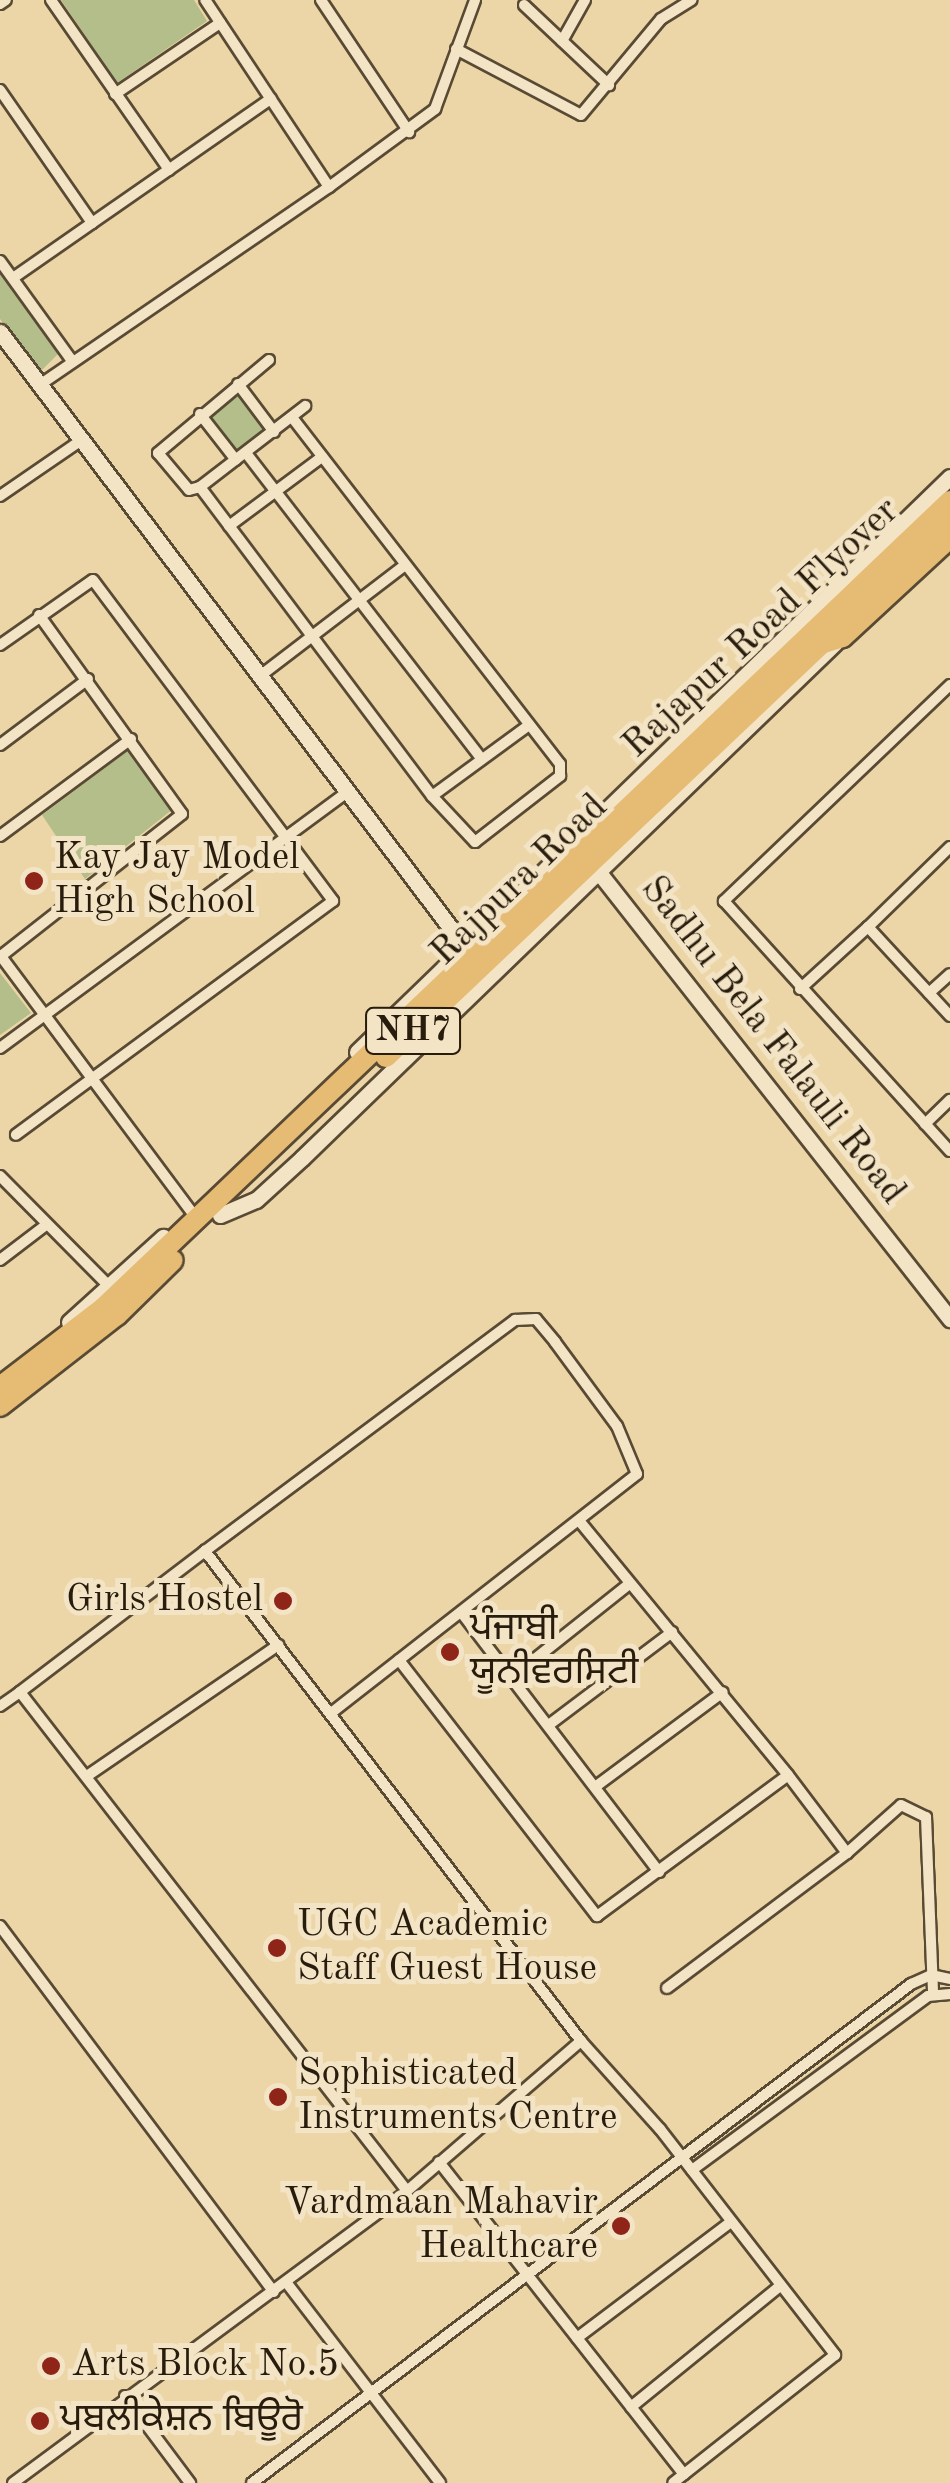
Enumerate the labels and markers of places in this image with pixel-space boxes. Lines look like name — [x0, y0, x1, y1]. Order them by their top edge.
place label: Kay Jay Model High School — [54, 836, 299, 926]
marker: Kay Jay Model High School — [23, 870, 45, 892]
place label: Girls Hostel — [66, 1578, 263, 1624]
marker: Girls Hostel — [272, 1590, 294, 1612]
place label: ਪੰਜਾਬੀ ਯੂਨੀਵਰਸਿਟੀ — [470, 1607, 639, 1696]
marker: ਪੰਜਾਬੀ ਯੂਨੀਵਰਸਿਟੀ — [439, 1641, 461, 1663]
place label: UGC Academic Staff Guest House — [297, 1903, 597, 1992]
marker: UGC Academic Staff Guest House — [266, 1937, 288, 1959]
place label: Sophisticated Instruments Centre — [298, 2052, 618, 2142]
marker: Sophisticated Instruments Centre — [267, 2086, 289, 2108]
place label: Vardmaan Mahavir Healthcare — [284, 2181, 598, 2270]
marker: Vardmaan Mahavir Healthcare — [608, 2213, 634, 2239]
place label: Arts Block No.5 — [71, 2343, 339, 2389]
marker: Arts Block No.5 — [40, 2355, 62, 2377]
place label: ਪਬਲੀਕੇਸ਼ਨ ਬਿਊਰੋ — [60, 2398, 303, 2444]
marker: ਪਬਲੀਕੇਸ਼ਨ ਬਿਊਰੋ — [29, 2410, 51, 2432]

